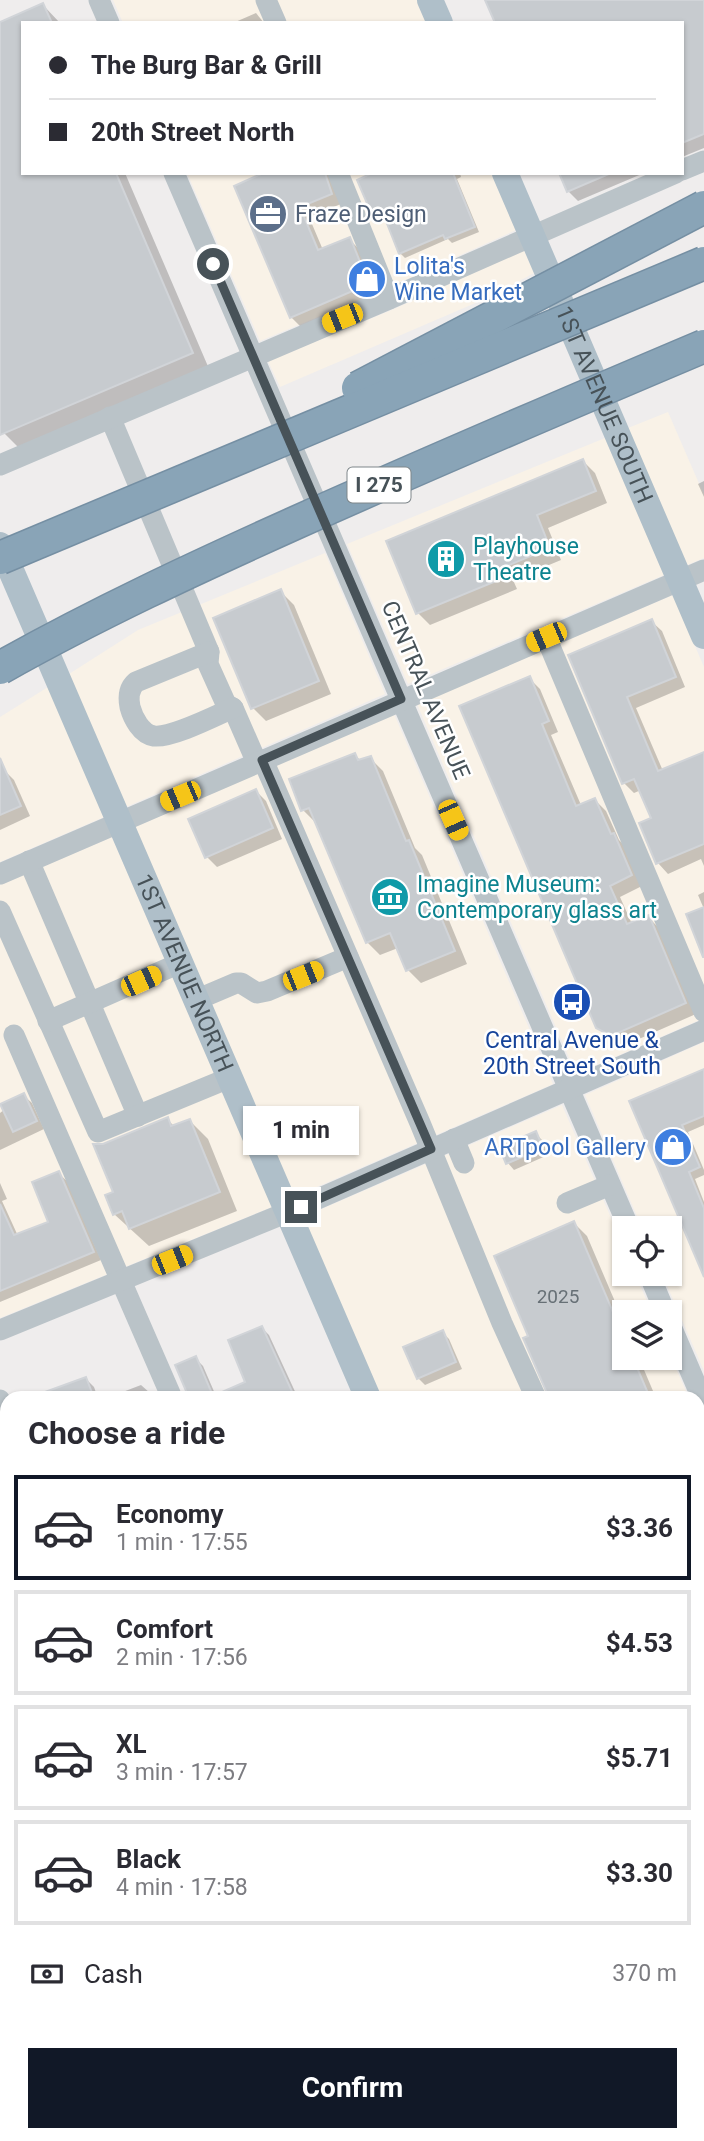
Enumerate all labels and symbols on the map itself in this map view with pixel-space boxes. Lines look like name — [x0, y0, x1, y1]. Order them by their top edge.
office icon: Fraze Design — [247, 193, 289, 235]
place label: Fraze Design — [295, 201, 427, 228]
route start — [197, 248, 229, 280]
place label: Lolita's Wine Market — [394, 253, 522, 306]
shop icon: Lolita's Wine Market — [346, 258, 388, 300]
car — [319, 300, 366, 336]
street label: 1ST AVENUE SOUTH — [550, 302, 658, 507]
road number: I 275 — [348, 468, 410, 503]
place label: Playhouse Theatre — [473, 533, 579, 586]
building icon: Playhouse Theatre — [425, 538, 467, 580]
street label: CENTRAL AVENUE — [376, 597, 475, 784]
car — [523, 619, 570, 655]
car — [157, 778, 204, 814]
car — [435, 797, 472, 843]
street label: 1ST AVENUE NORTH — [130, 870, 239, 1076]
place label: Imagine Museum: Contemporary glass art — [417, 871, 657, 924]
museum icon: Imagine Museum: Contemporary glass art — [369, 876, 411, 918]
car — [280, 958, 327, 994]
car — [118, 963, 165, 999]
bus stop icon: Central Avenue & 20th Street South — [551, 981, 593, 1023]
place label: Central Avenue & 20th Street South — [483, 1027, 661, 1080]
callout: 1 min — [243, 1106, 359, 1154]
shop icon: ARTpool Gallery — [652, 1126, 694, 1168]
place label: ARTpool Gallery — [484, 1134, 646, 1161]
route end — [285, 1191, 317, 1223]
car — [149, 1242, 196, 1278]
house number: 2025 — [537, 1285, 579, 1308]

